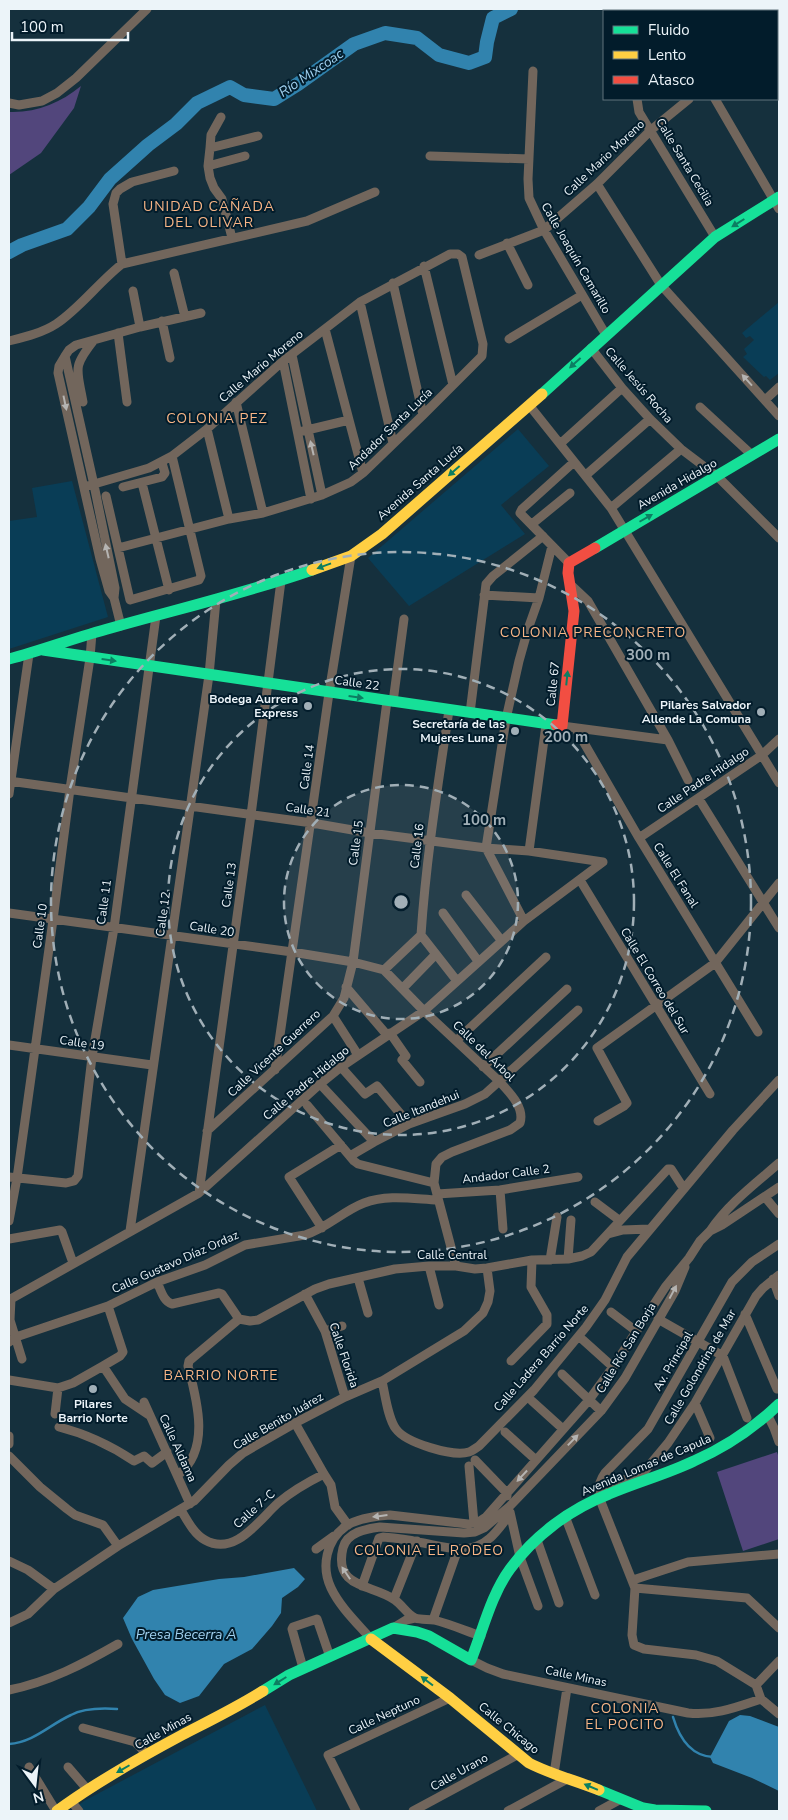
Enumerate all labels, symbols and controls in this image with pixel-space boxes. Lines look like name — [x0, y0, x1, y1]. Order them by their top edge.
scale bar — [12, 10, 129, 42]
legend — [603, 10, 778, 100]
text: 100 m — [20, 17, 64, 37]
text: Fluido — [648, 20, 690, 40]
water label: Río Mixcoac — [275, 44, 348, 102]
text: Lento — [648, 45, 686, 65]
text: Atasco — [648, 70, 694, 90]
street label: Calle Santa Cecilia — [652, 115, 718, 209]
street label: Calle Mario Moreno — [560, 116, 648, 200]
district label: UNIDAD CAÑADA DEL OLIVAR — [143, 197, 275, 232]
street label: Calle Joaquín Camarillo — [538, 200, 615, 317]
one-way arrow — [731, 218, 744, 228]
street label: Calle Mario Moreno — [216, 326, 307, 406]
street label: Calle Jesús Rocha — [602, 344, 676, 426]
one-way arrow — [570, 357, 582, 369]
one-way arrow — [741, 375, 753, 387]
street label: Andador Santa Lucía — [344, 384, 436, 474]
one-way arrow — [61, 395, 69, 410]
district label: COLONIA PEZ — [166, 409, 268, 428]
one-way arrow — [308, 440, 316, 455]
street label: Avenida Santa Lucía — [374, 440, 466, 524]
street label: Avenida Hidalgo — [634, 455, 720, 513]
one-way arrow — [448, 465, 460, 477]
one-way arrow — [639, 514, 653, 523]
one-way arrow — [103, 543, 111, 558]
one-way arrow — [316, 562, 331, 570]
district label: COLONIA PRECONCRETO — [500, 623, 686, 642]
text: 300 m — [626, 645, 670, 665]
one-way arrow — [101, 657, 117, 665]
street label: Calle 67 — [543, 661, 563, 707]
one-way arrow — [563, 670, 571, 686]
street label: Calle 22 — [334, 672, 380, 694]
place label: Bodega Aurrera Express — [209, 691, 298, 721]
one-way arrow — [348, 693, 364, 701]
place label: Pilares Salvador Allende La Comuna — [642, 697, 751, 727]
marker: Bodega Aurrera Express — [302, 700, 314, 712]
marker: Pilares Salvador Allende La Comuna — [755, 706, 767, 718]
place label: Secretaría de las Mujeres Luna 2 — [412, 716, 505, 746]
marker: Secretaría de las Mujeres Luna 2 — [509, 725, 521, 737]
text: 200 m — [544, 727, 588, 747]
street label: Calle Padre Hidalgo — [654, 743, 752, 817]
street label: Calle 14 — [296, 744, 318, 790]
street label: Calle 21 — [285, 799, 331, 821]
text: 100 m — [462, 810, 506, 830]
street label: Calle 15 — [345, 820, 367, 866]
street label: Calle 16 — [406, 823, 428, 869]
street label: Calle El Fanal — [650, 839, 703, 911]
street label: Calle 13 — [218, 862, 240, 908]
street label: Calle 11 — [93, 879, 115, 925]
street label: Calle 12 — [152, 891, 174, 937]
centre of rings — [392, 893, 410, 911]
street label: Calle 10 — [29, 903, 51, 949]
street label: Calle 20 — [188, 918, 236, 940]
street label: Calle El Correo del Sur — [617, 925, 694, 1038]
street label: Calle Vicente Guerrero — [224, 1005, 324, 1100]
street label: Calle del Árbol — [449, 1017, 519, 1085]
street label: Calle 19 — [59, 1032, 105, 1054]
street label: Calle Padre Hidalgo — [260, 1042, 353, 1124]
street label: Calle Itandehui — [380, 1086, 462, 1132]
street label: Andador Calle 2 — [461, 1161, 551, 1187]
street label: Calle Gustavo Díaz Ordaz — [109, 1227, 241, 1297]
street label: Calle Central — [417, 1247, 487, 1263]
one-way arrow — [669, 1285, 677, 1300]
street label: Calle Río San Borja — [593, 1300, 659, 1396]
street label: Calle Ladera Barrio Norte — [490, 1301, 592, 1415]
street label: Calle Golondrina de Mar — [660, 1306, 740, 1428]
street label: Calle Florida — [325, 1320, 363, 1390]
street label: Av. Principal — [649, 1328, 697, 1394]
district label: BARRIO NORTE — [164, 1366, 279, 1385]
marker: Pilares Barrio Norte — [87, 1383, 99, 1395]
street label: Calle Benito Juárez — [230, 1388, 326, 1453]
place label: Pilares Barrio Norte — [58, 1396, 128, 1426]
street label: Calle Aldama — [155, 1412, 201, 1484]
street label: Avenida Lomas de Capula — [578, 1430, 714, 1500]
one-way arrow — [567, 1435, 579, 1447]
one-way arrow — [516, 1470, 528, 1482]
street label: Calle 7-C — [230, 1486, 278, 1532]
one-way arrow — [372, 1512, 388, 1520]
district label: COLONIA EL RODEO — [354, 1541, 504, 1560]
one-way arrow — [342, 1566, 351, 1580]
water label: Presa Becerra A — [136, 1625, 236, 1644]
street label: Calle Minas — [544, 1662, 609, 1690]
one-way arrow — [273, 1676, 286, 1685]
one-way arrow — [420, 1676, 434, 1686]
street label: Calle Neptuno — [346, 1691, 423, 1739]
street label: Calle Chicago — [475, 1698, 543, 1758]
district label: COLONIA EL POCITO — [585, 1699, 665, 1734]
street label: Calle Minas — [132, 1709, 195, 1753]
street label: Calle Urano — [427, 1749, 491, 1794]
north arrow — [10, 1760, 60, 1810]
one-way arrow — [116, 1764, 129, 1773]
one-way arrow — [583, 1783, 598, 1791]
text: N — [31, 1787, 46, 1808]

